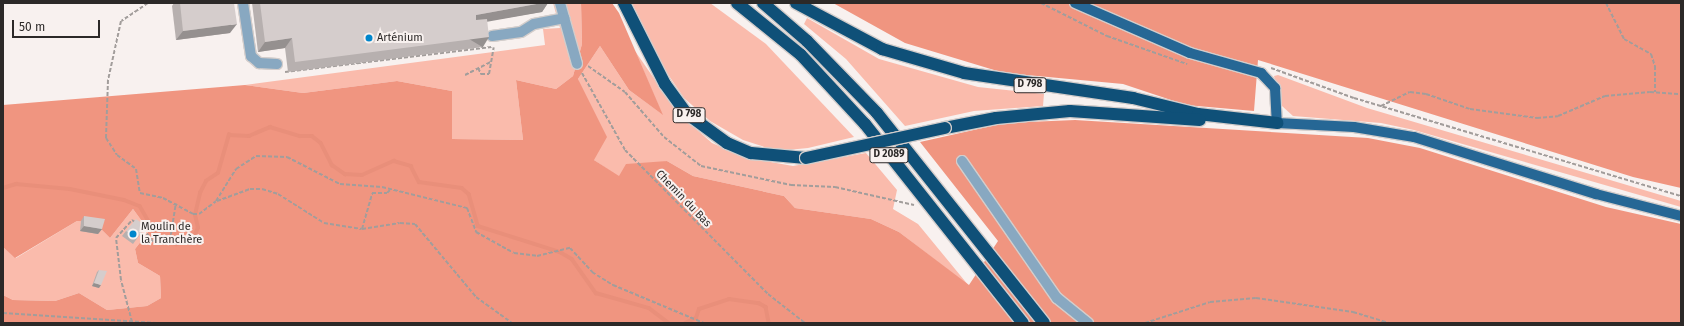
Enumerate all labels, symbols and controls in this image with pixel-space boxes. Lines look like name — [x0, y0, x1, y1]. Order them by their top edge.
scale bar — [14, 12, 102, 38]
text: 50 m — [19, 20, 45, 34]
place label: Arténium — [377, 31, 423, 45]
marker: Arténium — [364, 33, 374, 43]
road number: D 798 — [1013, 77, 1047, 93]
road number: D 798 — [672, 107, 706, 123]
road number: D 2089 — [869, 147, 909, 163]
street label: Chemin du Bas — [653, 168, 713, 230]
place label: Moulin de la Tranchère — [141, 221, 202, 247]
marker: Moulin de la Tranchère — [128, 229, 138, 239]

